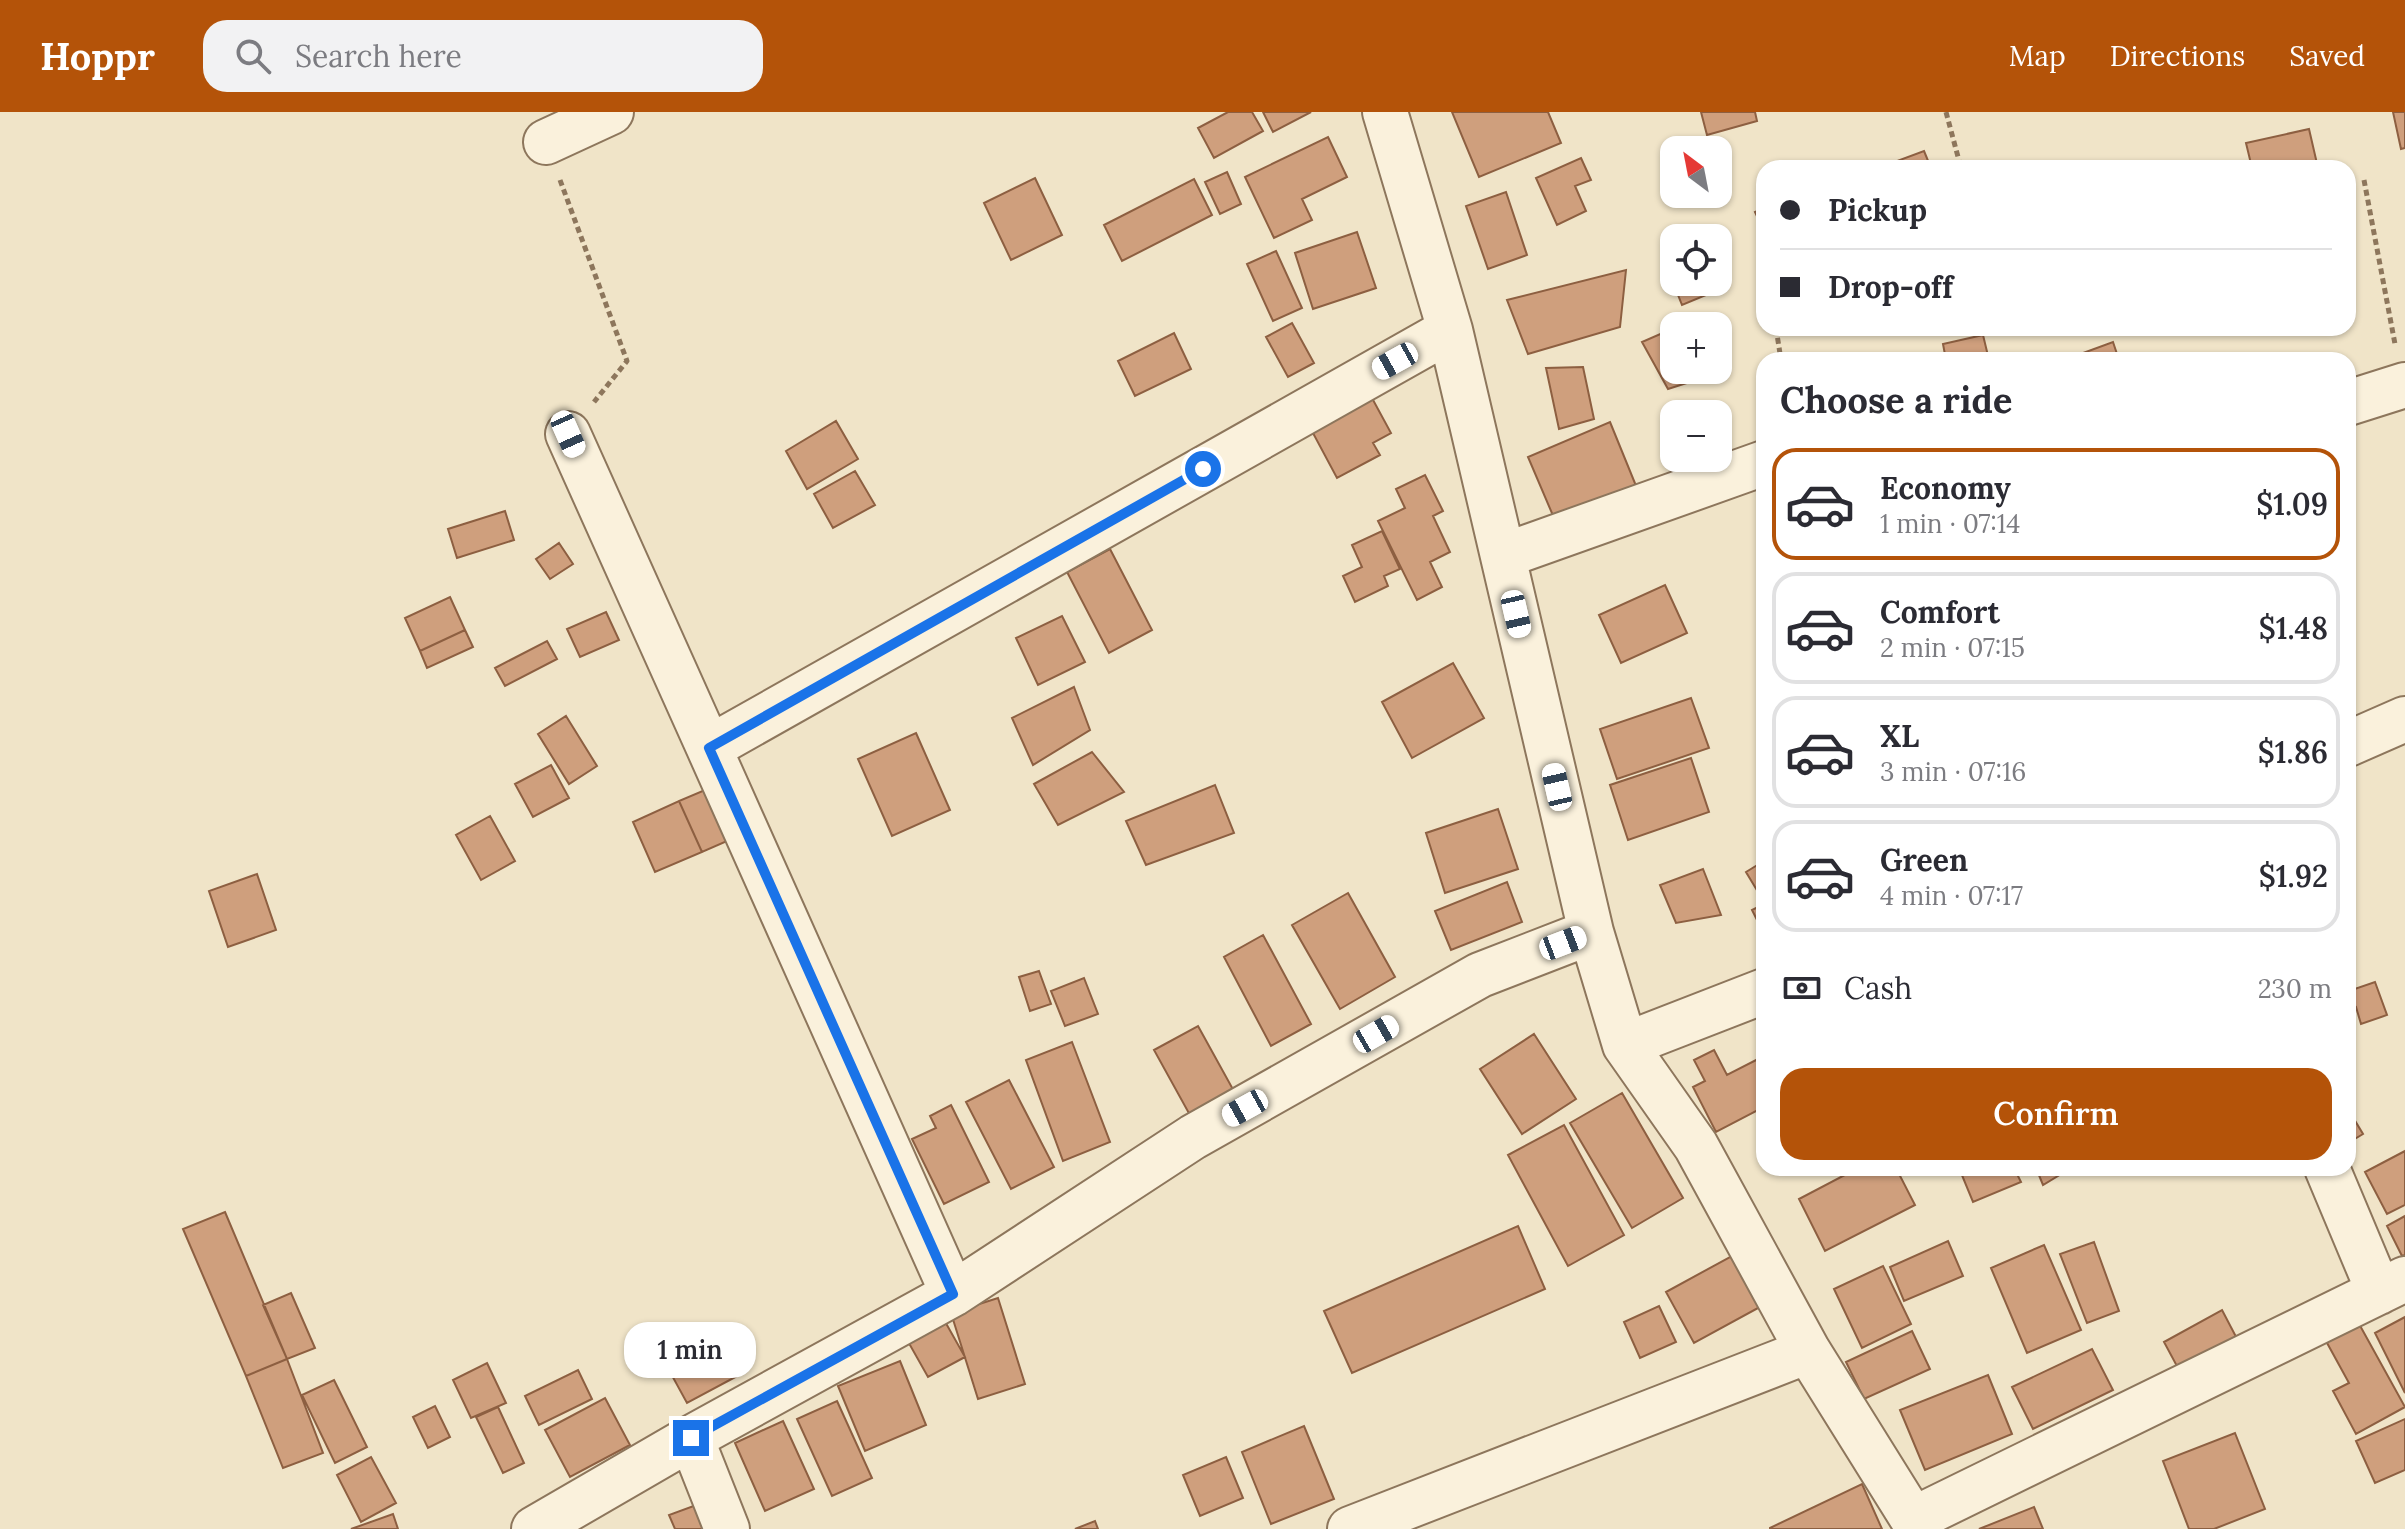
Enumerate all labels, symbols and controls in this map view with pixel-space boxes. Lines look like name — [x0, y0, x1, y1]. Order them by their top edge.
search box — [203, 20, 763, 92]
text: Hoppr — [40, 32, 155, 80]
icon: search — [231, 34, 275, 78]
text: Search here — [295, 37, 462, 75]
text: Map — [2009, 38, 2066, 74]
text: Directions — [2110, 38, 2245, 74]
text: Saved — [2289, 38, 2365, 74]
north arrow — [1660, 136, 1732, 208]
map controls — [1660, 136, 1732, 472]
text: Pickup — [1828, 191, 1927, 229]
button: locate — [1660, 224, 1732, 296]
text: Drop-off — [1828, 268, 1953, 306]
button: + — [1660, 312, 1732, 384]
car — [1368, 339, 1422, 383]
text: Choose a ride — [1780, 377, 2012, 423]
button: − — [1660, 400, 1732, 472]
car — [547, 407, 589, 461]
route start — [1185, 451, 1221, 487]
icon: car — [1784, 468, 1856, 540]
text: Economy — [1880, 469, 2011, 507]
text: $1.09 — [2256, 485, 2328, 523]
text: 1 min · 07:14 — [1880, 507, 2020, 540]
car — [1499, 588, 1533, 640]
icon: car — [1784, 592, 1856, 664]
text: Comfort — [1880, 593, 2000, 631]
text: $1.48 — [2259, 609, 2328, 647]
text: 2 min · 07:15 — [1880, 631, 2025, 664]
icon: car — [1784, 716, 1856, 788]
text: XL — [1880, 717, 1919, 755]
text: $1.86 — [2258, 733, 2328, 771]
text: 3 min · 07:16 — [1880, 755, 2026, 788]
car — [1540, 761, 1574, 813]
icon: car — [1784, 840, 1856, 912]
text: Green — [1880, 841, 1968, 879]
text: $1.92 — [2259, 857, 2328, 895]
text: 4 min · 07:17 — [1880, 879, 2023, 912]
car — [1536, 923, 1590, 963]
icon: cash — [1780, 966, 1824, 1010]
text: Cash — [1844, 969, 1912, 1007]
text: 230 m — [2258, 972, 2332, 1005]
car — [1349, 1012, 1403, 1056]
button: Confirm — [1780, 1068, 2332, 1160]
car — [1218, 1086, 1272, 1130]
callout: 1 min — [625, 1322, 757, 1378]
text: 1 min — [657, 1333, 723, 1366]
route end — [673, 1420, 709, 1456]

